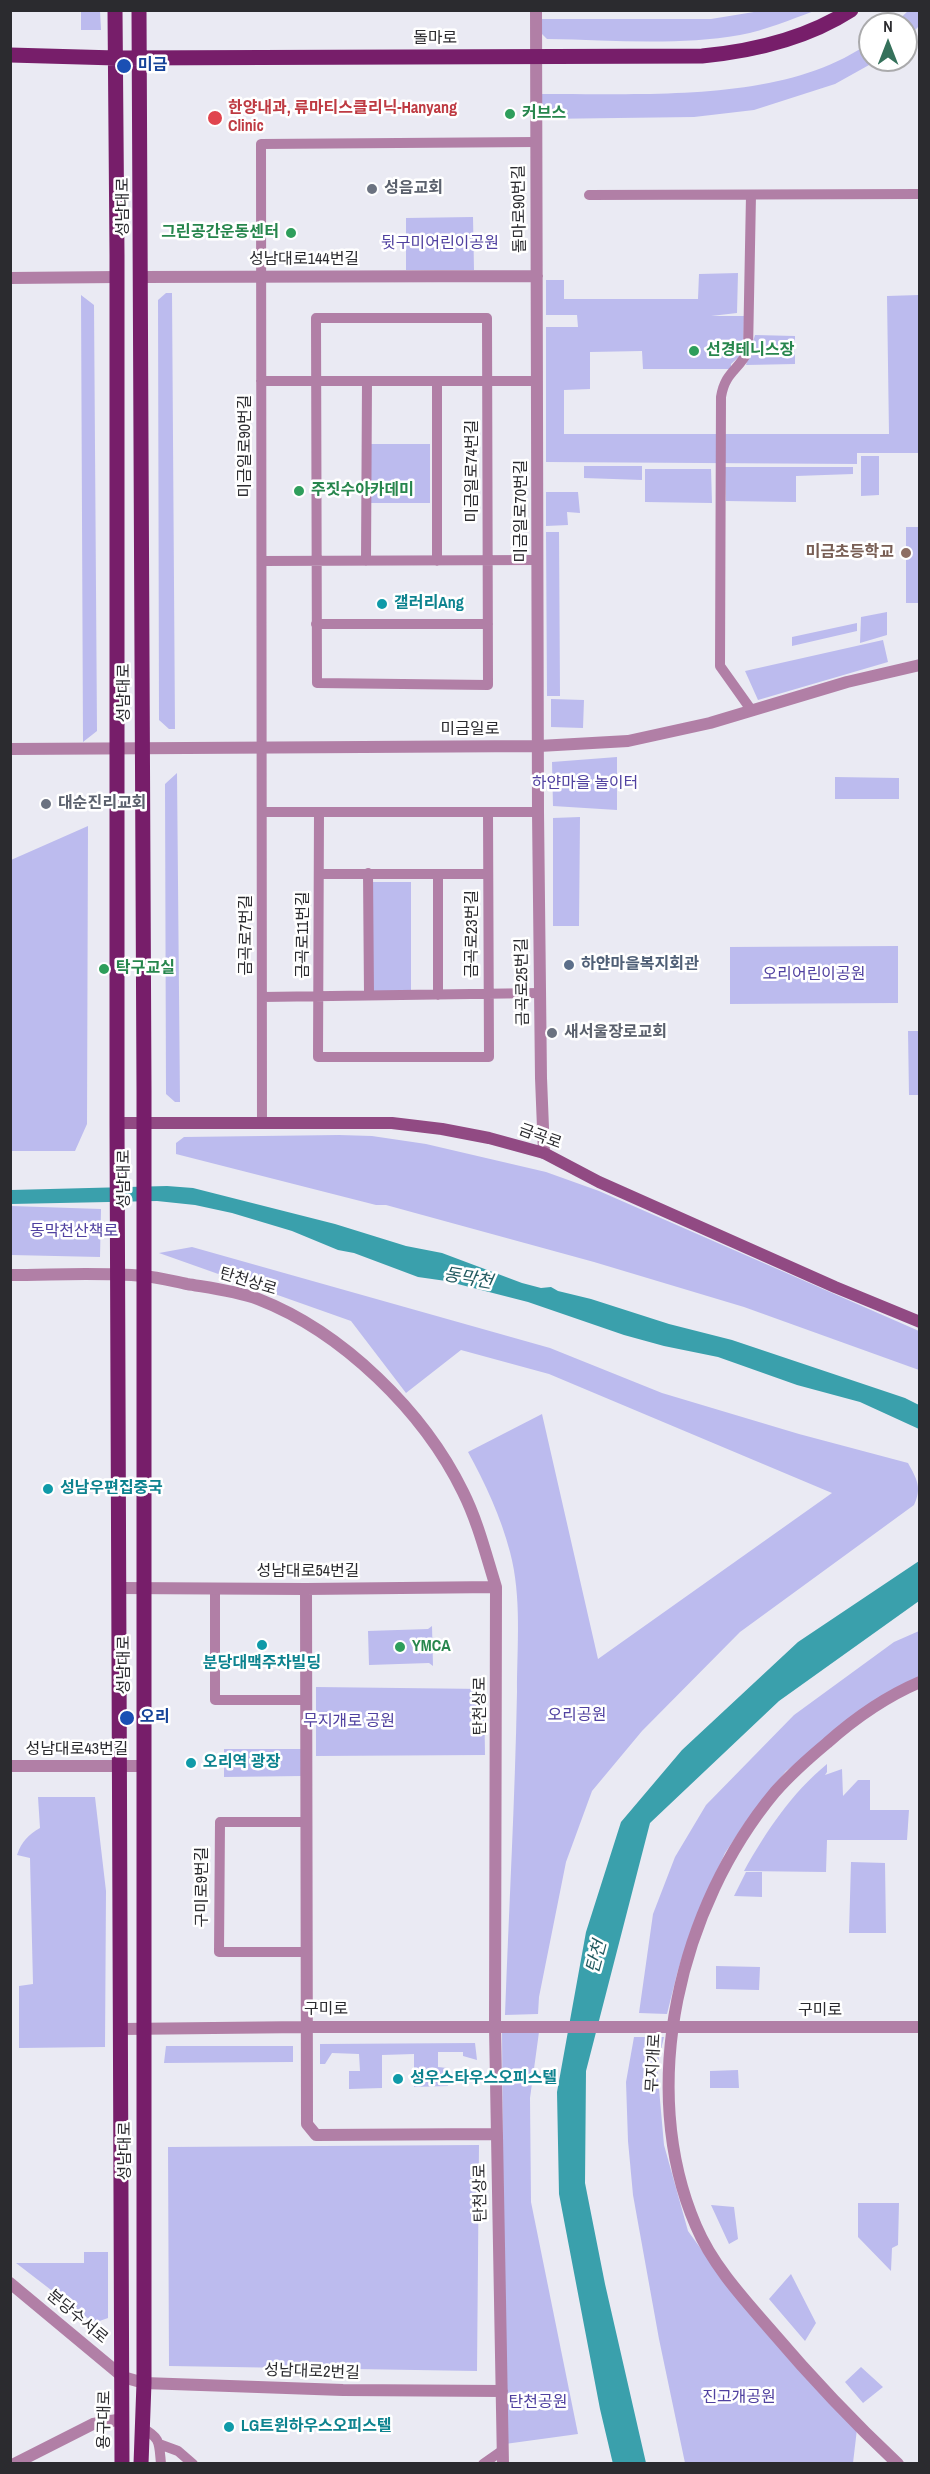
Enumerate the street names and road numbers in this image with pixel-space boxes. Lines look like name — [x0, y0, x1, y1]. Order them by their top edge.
street label: 돌마로 — [413, 29, 457, 49]
street label: 돌마로90번길 — [510, 165, 530, 253]
street label: 성남대로 — [114, 178, 134, 236]
street label: 성남대로144번길 — [249, 250, 359, 270]
street label: 미금일로90번길 — [236, 395, 256, 497]
street label: 미금일로74번길 — [463, 420, 483, 522]
street label: 미금일로70번길 — [512, 460, 532, 562]
street label: 성남대로 — [115, 664, 135, 722]
street label: 미금일로 — [441, 720, 499, 740]
street label: 금곡로23번길 — [463, 890, 483, 978]
street label: 금곡로11번길 — [294, 891, 314, 979]
street label: 금곡로7번길 — [237, 895, 257, 975]
street label: 금곡로25번길 — [513, 938, 533, 1026]
street label: 금곡로 — [516, 1120, 564, 1154]
street label: 성남대로 — [115, 1150, 135, 1208]
street label: 탄천상로 — [217, 1264, 279, 1300]
street label: 성남대로54번길 — [257, 1562, 359, 1582]
street label: 성남대로 — [115, 1636, 135, 1694]
street label: 탄천상로 — [471, 1677, 491, 1735]
street label: 성남대로43번길 — [26, 1740, 128, 1760]
street label: 구미로9번길 — [193, 1847, 213, 1927]
street label: 구미로 — [304, 2000, 348, 2020]
street label: 구미로 — [798, 2001, 842, 2021]
street label: 무지개로 — [643, 2033, 665, 2093]
street label: 성남대로 — [116, 2122, 136, 2180]
street label: 탄천상로 — [471, 2163, 491, 2223]
street label: 분당수서로 — [43, 2286, 111, 2348]
street label: 성남대로2번길 — [264, 2361, 360, 2383]
street label: 용구대로 — [95, 2390, 115, 2450]

